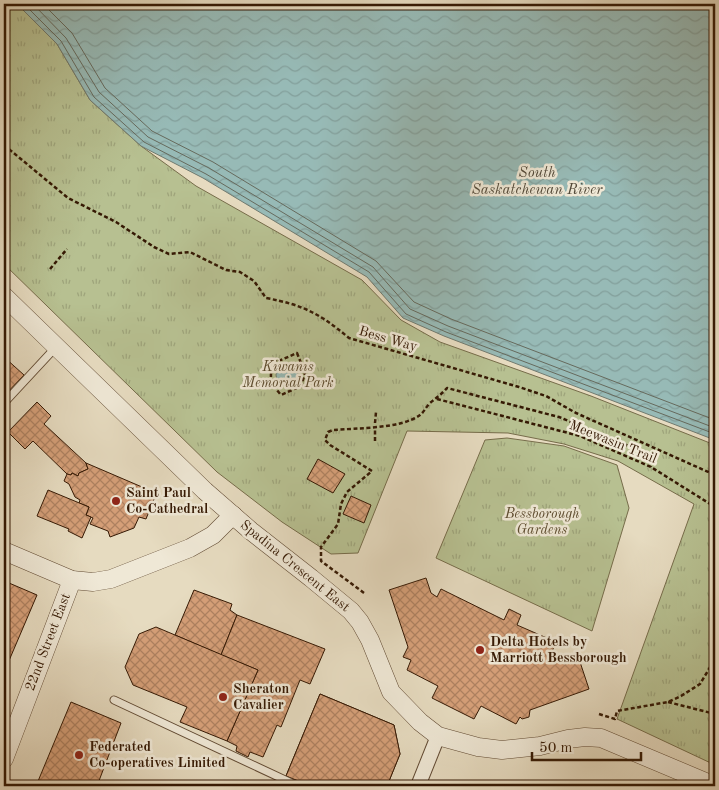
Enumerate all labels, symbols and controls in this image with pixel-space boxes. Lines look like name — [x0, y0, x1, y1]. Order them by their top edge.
water label: South Saskatchewan River — [471, 166, 603, 198]
street label: Bess Way — [357, 324, 419, 354]
park label: Kiwanis Memorial Park — [241, 360, 334, 390]
street label: Meewasin Trail — [567, 418, 659, 466]
place label: Saint Paul Co-Cathedral — [126, 486, 208, 516]
marker: Saint Paul Co-Cathedral — [110, 495, 122, 507]
park label: Bessborough Gardens — [504, 507, 579, 537]
street label: Spadina Crescent East — [238, 518, 352, 614]
street label: 22nd Street East — [23, 591, 73, 693]
place label: Delta Hotels by Marriott Bessborough — [490, 635, 627, 665]
marker: Delta Hotels by Marriott Bessborough — [474, 644, 486, 656]
place label: Sheraton Cavalier — [233, 682, 289, 712]
marker: Sheraton Cavalier — [217, 691, 229, 703]
scale bar — [532, 730, 640, 762]
place label: Federated Co-operatives Limited — [89, 740, 226, 770]
text: 50 m — [539, 741, 573, 756]
marker: Federated Co-operatives Limited — [73, 749, 85, 761]

